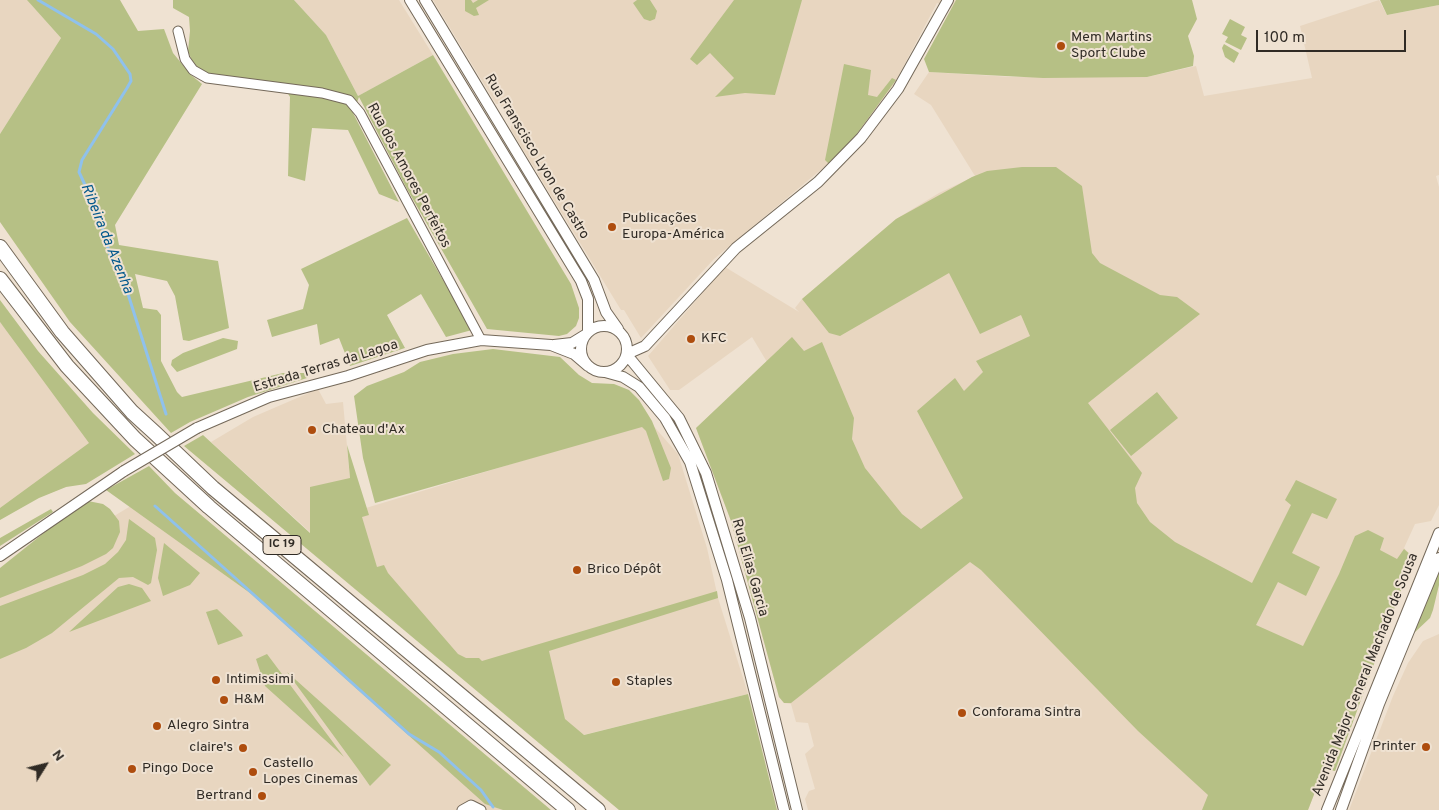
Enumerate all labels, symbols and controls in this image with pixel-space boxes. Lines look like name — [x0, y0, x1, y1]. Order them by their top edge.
scale bar — [1259, 20, 1409, 52]
text: 100 m — [1264, 29, 1305, 48]
place label: Mem Martins Sport Clube — [1071, 30, 1152, 62]
marker: Mem Martins Sport Clube — [1055, 40, 1067, 52]
street label: Rua Franscisco Lyon de Castro — [480, 71, 592, 243]
street label: Rua dos Amores Perfeitos — [363, 101, 453, 251]
water label: Ribeira da Azenha — [76, 181, 136, 297]
place label: Publicações Europa-América — [622, 211, 724, 243]
marker: Publicações Europa-América — [606, 221, 618, 233]
place label: KFC — [701, 331, 727, 347]
marker: KFC — [685, 333, 697, 345]
street label: Estrada Terras da Lagoa — [252, 337, 400, 397]
place label: Chateau d'Ax — [322, 422, 405, 438]
marker: Chateau d'Ax — [306, 424, 318, 436]
street label: Rua Elias Garcia — [727, 517, 771, 619]
road number: IC 19 — [263, 536, 301, 554]
street label: Avenida Major General Machado de Sousa — [1309, 551, 1423, 799]
place label: Brico Dépôt — [587, 562, 661, 578]
marker: Brico Dépôt — [571, 564, 583, 576]
place label: Intimissimi — [226, 672, 294, 688]
marker: Intimissimi — [210, 674, 222, 686]
place label: Staples — [626, 674, 672, 690]
marker: Staples — [610, 676, 622, 688]
place label: H&M — [234, 692, 265, 708]
marker: H&M — [218, 694, 230, 706]
place label: Conforama Sintra — [972, 705, 1081, 721]
marker: Conforama Sintra — [956, 707, 968, 719]
place label: Alegro Sintra — [167, 718, 249, 734]
marker: Alegro Sintra — [151, 720, 163, 732]
place label: Printer — [1372, 739, 1416, 755]
north arrow — [20, 740, 70, 790]
place label: claire's — [189, 740, 233, 756]
marker: Printer — [1420, 741, 1432, 753]
marker: claire's — [237, 742, 249, 754]
text: N — [48, 747, 67, 765]
place label: Castello Lopes Cinemas — [263, 756, 358, 789]
place label: Pingo Doce — [142, 761, 213, 777]
marker: Pingo Doce — [126, 763, 138, 775]
marker: Castello Lopes Cinemas — [247, 766, 259, 778]
place label: Bertrand — [196, 788, 252, 804]
marker: Bertrand — [256, 790, 268, 802]

